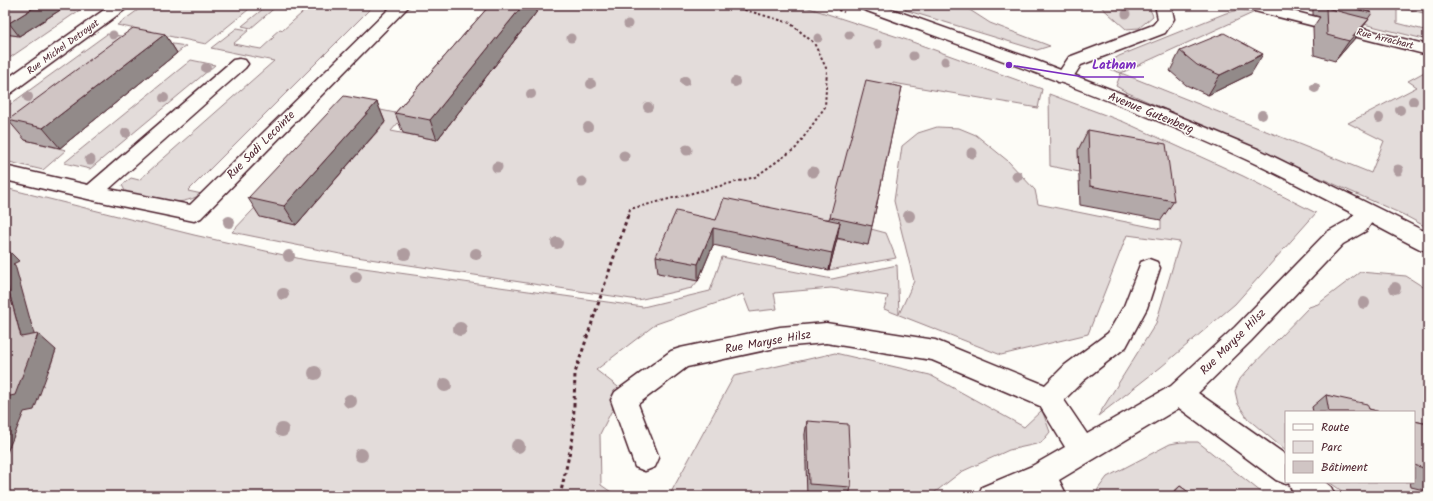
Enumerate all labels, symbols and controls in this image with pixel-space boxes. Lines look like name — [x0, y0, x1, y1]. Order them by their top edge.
street label: Rue Michel Detroyat — [23, 15, 103, 79]
street label: Rue Arrachart — [1355, 24, 1415, 54]
callout: Latham — [1084, 52, 1144, 77]
text: Latham — [1092, 55, 1136, 76]
street label: Avenue Gutenberg — [1105, 87, 1197, 139]
street label: Rue Sadi Lecointe — [222, 106, 300, 184]
street label: Rue Maryse Hilsz — [1195, 304, 1271, 380]
street label: Rue Maryse Hilsz — [723, 325, 813, 359]
legend — [1285, 411, 1415, 483]
text: Route — [1321, 418, 1350, 437]
text: Parc — [1321, 438, 1342, 457]
text: Bâtiment — [1321, 458, 1368, 477]

